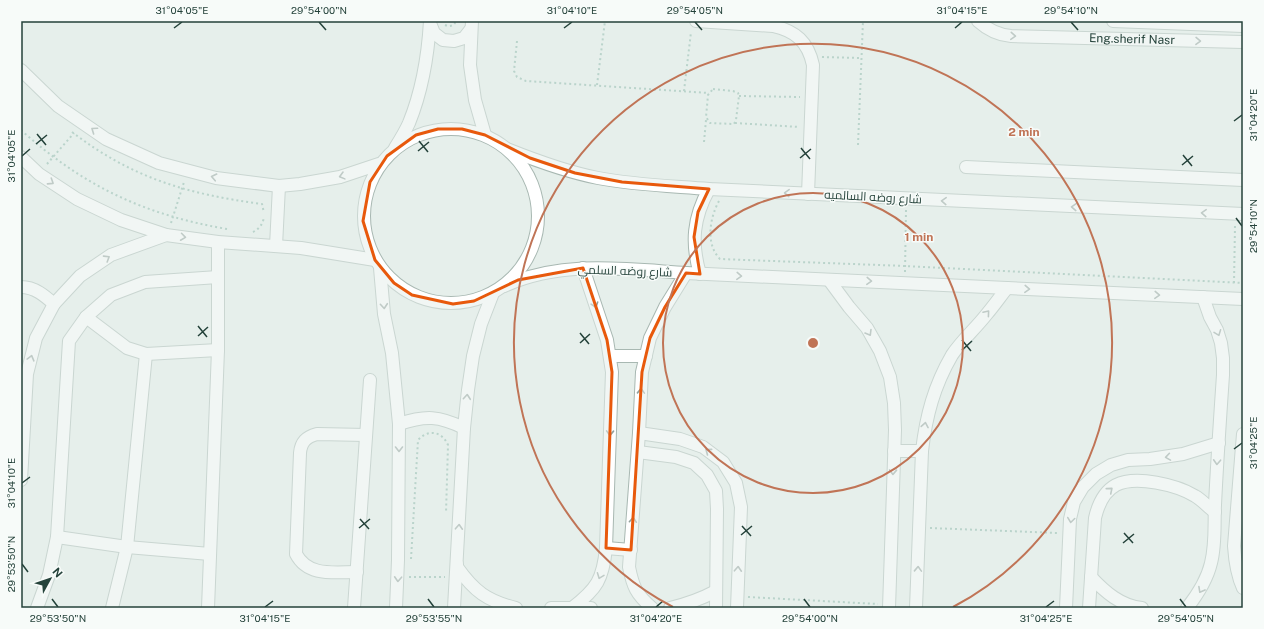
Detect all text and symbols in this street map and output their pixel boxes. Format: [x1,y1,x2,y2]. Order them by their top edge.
text: 31°04'05"E [156,4,208,16]
text: 29°54'00"N [291,4,347,16]
text: 31°04'10"E [547,4,597,16]
text: 29°54'05"N [667,4,723,16]
text: 31°04'15"E [937,4,987,16]
text: 29°54'10"N [1044,4,1098,16]
street label: Eng.sherif Nasr [1089,31,1175,47]
one-way arrow [1010,32,1016,41]
one-way arrow [1195,37,1201,45]
text: 31°04'20"E [1247,89,1259,141]
text: 2 min [1008,125,1040,139]
one-way arrow [91,128,98,135]
text: 31°04'05"E [5,130,17,182]
one-way arrow [339,171,346,180]
one-way arrow [211,174,217,182]
one-way arrow [47,177,54,184]
street label: شارع روضه السالميه [824,187,922,208]
one-way arrow [784,188,790,197]
one-way arrow [941,197,947,205]
text: 29°54'10"N [1247,199,1259,253]
one-way arrow [1071,203,1077,211]
one-way arrow [1201,209,1207,217]
text: 1 min [905,230,933,244]
one-way arrow [180,233,186,242]
one-way arrow [103,255,110,263]
street label: شارع روضه السلمي [577,262,673,283]
one-way arrow [736,271,742,280]
one-way arrow [866,277,872,286]
one-way arrow [1024,285,1030,293]
one-way arrow [1154,291,1160,299]
one-way arrow [591,302,599,309]
one-way arrow [379,303,388,309]
one-way arrow [982,311,989,318]
one-way arrow [865,329,872,336]
one-way arrow [1213,330,1221,337]
centre of rings [806,336,820,350]
one-way arrow [26,355,35,362]
one-way arrow [637,388,646,394]
one-way arrow [462,394,471,400]
text: 31°04'25"E [1247,417,1259,469]
one-way arrow [921,422,929,428]
one-way arrow [606,430,614,436]
one-way arrow [395,446,403,452]
one-way arrow [706,448,713,455]
one-way arrow [1165,452,1171,461]
text: 31°04'10"E [5,458,17,508]
one-way arrow [1213,459,1222,465]
one-way arrow [889,469,898,475]
one-way arrow [1105,488,1113,495]
one-way arrow [629,517,638,523]
one-way arrow [1066,517,1075,523]
one-way arrow [454,524,463,530]
text: 29°53'50"N [5,536,17,592]
north arrow [30,559,70,599]
text: N [50,565,65,580]
one-way arrow [734,566,743,572]
one-way arrow [914,566,922,572]
one-way arrow [597,572,605,579]
one-way arrow [393,576,402,582]
one-way arrow [1198,586,1205,593]
text: 29°53'50"N [30,612,86,624]
text: 31°04'15"E [240,612,290,624]
text: 29°53'55"N [406,612,462,624]
text: 31°04'20"E [630,612,682,624]
text: 29°54'00"N [782,612,838,624]
text: 31°04'25"E [1020,612,1072,624]
text: 29°54'05"N [1158,612,1214,624]

